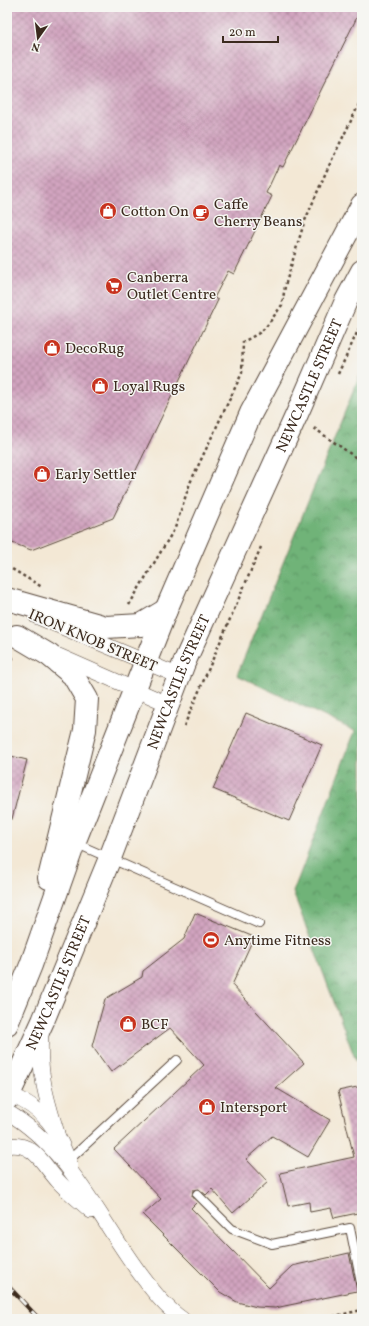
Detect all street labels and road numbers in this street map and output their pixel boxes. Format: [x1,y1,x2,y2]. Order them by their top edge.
street label: NEWCASTLE STREET [272,316,349,456]
street label: IRON KNOB STREET [25,605,160,678]
street label: NEWCASTLE STREET [143,611,217,753]
street label: NEWCASTLE STREET [22,913,97,1054]

